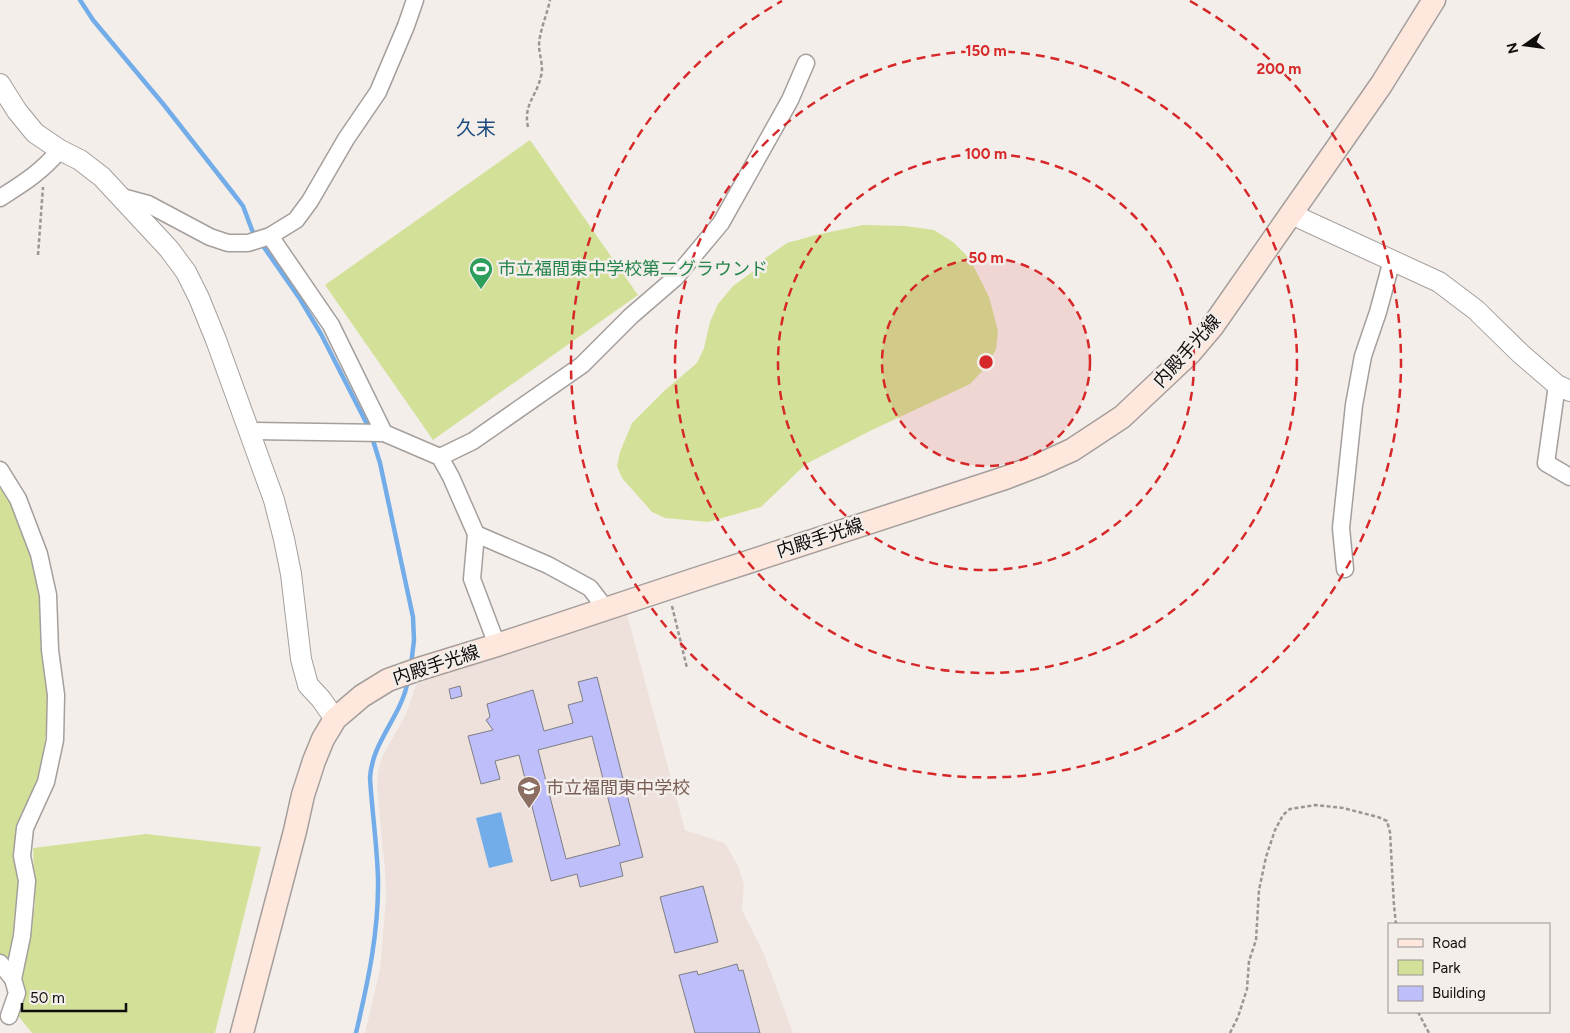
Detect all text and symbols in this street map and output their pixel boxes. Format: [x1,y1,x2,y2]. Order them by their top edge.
north arrow [1500,20,1550,70]
text: N [1503,41,1522,55]
text: 150 m [965,42,1007,60]
text: 200 m [1257,60,1301,78]
district label: 久末 [456,116,496,140]
text: 100 m [965,145,1007,163]
text: 50 m [968,249,1004,267]
sports icon: 市立福間東中学校第二グラウンド [468,256,494,290]
place label: 市立福間東中学校第二グラウンド [498,258,768,280]
street label: 内殿手光線 [1149,310,1225,392]
centre of rings [977,353,995,371]
street label: 内殿手光線 [774,514,866,562]
street label: 内殿手光線 [390,641,482,689]
school or university icon: 市立福間東中学校 [516,775,542,809]
place label: 市立福間東中学校 [546,777,690,799]
legend [1388,923,1550,1013]
text: Road [1432,934,1467,952]
text: Park [1432,959,1461,977]
scale bar [22,980,126,1012]
text: Building [1432,984,1486,1002]
text: 50 m [30,989,65,1007]

